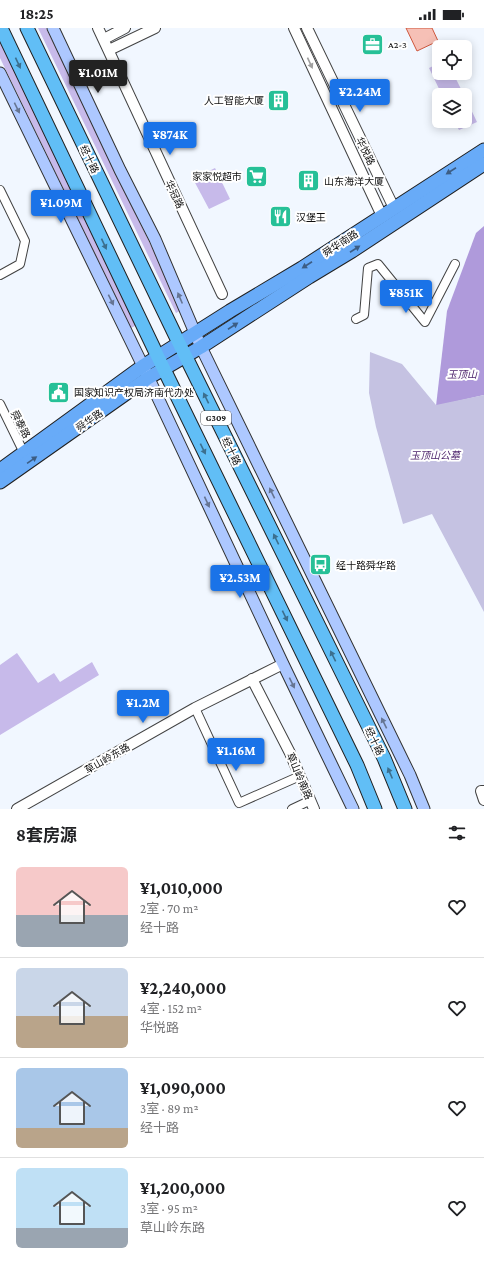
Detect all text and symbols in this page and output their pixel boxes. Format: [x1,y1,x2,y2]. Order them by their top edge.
text: 18:25 [20,6,54,22]
office icon: A2-3 [359,31,385,57]
place label: A2-3 [388,39,407,50]
map controls [432,40,472,128]
button: locate [432,40,472,80]
one-way arrow [15,58,21,69]
one-way arrow [308,58,314,70]
pin: ¥1.01M [65,60,131,94]
text: ¥1.01M [78,65,118,80]
pin: ¥2.24M [327,79,393,113]
text: ¥2.24M [339,84,381,99]
building icon: 人工智能大厦 [266,87,292,113]
button: layers [432,88,472,128]
place label: 人工智能大厦 [204,95,264,106]
one-way arrow [14,102,20,114]
pin: ¥874K [142,122,198,156]
text: ¥874K [152,127,188,142]
street label: 华悦路 [354,135,377,167]
street label: 经十路 [78,143,101,175]
supermarket icon: 家家悦超市 [244,163,270,189]
building icon: 山东海洋大厦 [295,168,321,194]
one-way arrow [445,168,457,175]
place label: 家家悦超市 [192,171,242,182]
place label: 山东海洋大厦 [324,176,384,187]
street label: 华冠路 [163,178,186,210]
pin: ¥1.09M [28,190,94,224]
text: ¥1.09M [40,195,82,210]
restaurant icon: 汉堡王 [267,204,293,230]
place label: 汉堡王 [296,212,326,223]
street label: 舜华南路 [321,228,360,259]
one-way arrow [101,238,107,249]
one-way arrow [350,245,360,253]
one-way arrow [302,261,312,269]
pin: ¥851K [378,280,434,314]
text: ¥851K [389,285,423,300]
one-way arrow [176,291,182,303]
one-way arrow [108,295,114,306]
one-way arrow [228,322,239,330]
park label: 玉顶山 [447,369,478,380]
public building icon: 国家知识产权局济南代办处 [46,379,72,405]
place label: 国家知识产权局济南代办处 [74,387,194,398]
one-way arrow [203,392,209,403]
street label: 舜华路 [74,407,105,434]
street label: 舜泰路 [9,408,32,440]
road number: G309 [201,411,231,425]
street label: 经十路 [220,435,243,467]
one-way arrow [200,443,206,455]
park label: 玉顶山公墓 [410,450,462,461]
one-way arrow [27,456,37,464]
one-way arrow [269,487,275,498]
one-way arrow [204,496,210,507]
one-way arrow [273,534,279,545]
bus stop icon: 经十路舜华路 [308,552,334,578]
place label: 经十路舜华路 [336,560,396,571]
pin: ¥2.53M [207,565,273,599]
text: ¥2.53M [219,570,261,585]
one-way arrow [282,611,288,622]
one-way arrow [330,650,336,662]
one-way arrow [289,677,295,688]
pin: ¥1.2M [115,690,171,724]
text: ¥1.2M [126,695,160,710]
one-way arrow [381,717,387,729]
street label: 经十路 [363,725,386,757]
pin: ¥1.16M [203,738,269,772]
street label: 草山岭东路 [83,741,132,776]
text: ¥1.16M [216,743,256,758]
street label: 草山岭南路 [285,751,314,801]
one-way arrow [387,768,393,779]
icon: filters [446,822,468,844]
text: 8套房源 [16,826,77,845]
text: ¥1,010,000 [140,879,223,898]
icon: home [48,883,96,931]
icon: heart [446,896,468,918]
text: 2室 · 70 m² [140,901,198,916]
text: 经十路 [140,920,179,935]
text: ¥2,240,000 [140,979,226,998]
icon: home [48,984,96,1032]
icon: heart [446,997,468,1019]
text: 4室 · 152 m² [140,1001,202,1016]
text: 华悦路 [140,1020,179,1035]
text: ¥1,090,000 [140,1079,226,1098]
icon: home [48,1084,96,1132]
icon: heart [446,1097,468,1119]
text: 3室 · 89 m² [140,1101,199,1116]
text: 经十路 [140,1120,179,1135]
text: ¥1,200,000 [140,1179,225,1198]
icon: home [48,1184,96,1232]
icon: heart [446,1197,468,1219]
text: 3室 · 95 m² [140,1201,198,1216]
text: 草山岭东路 [140,1220,205,1235]

